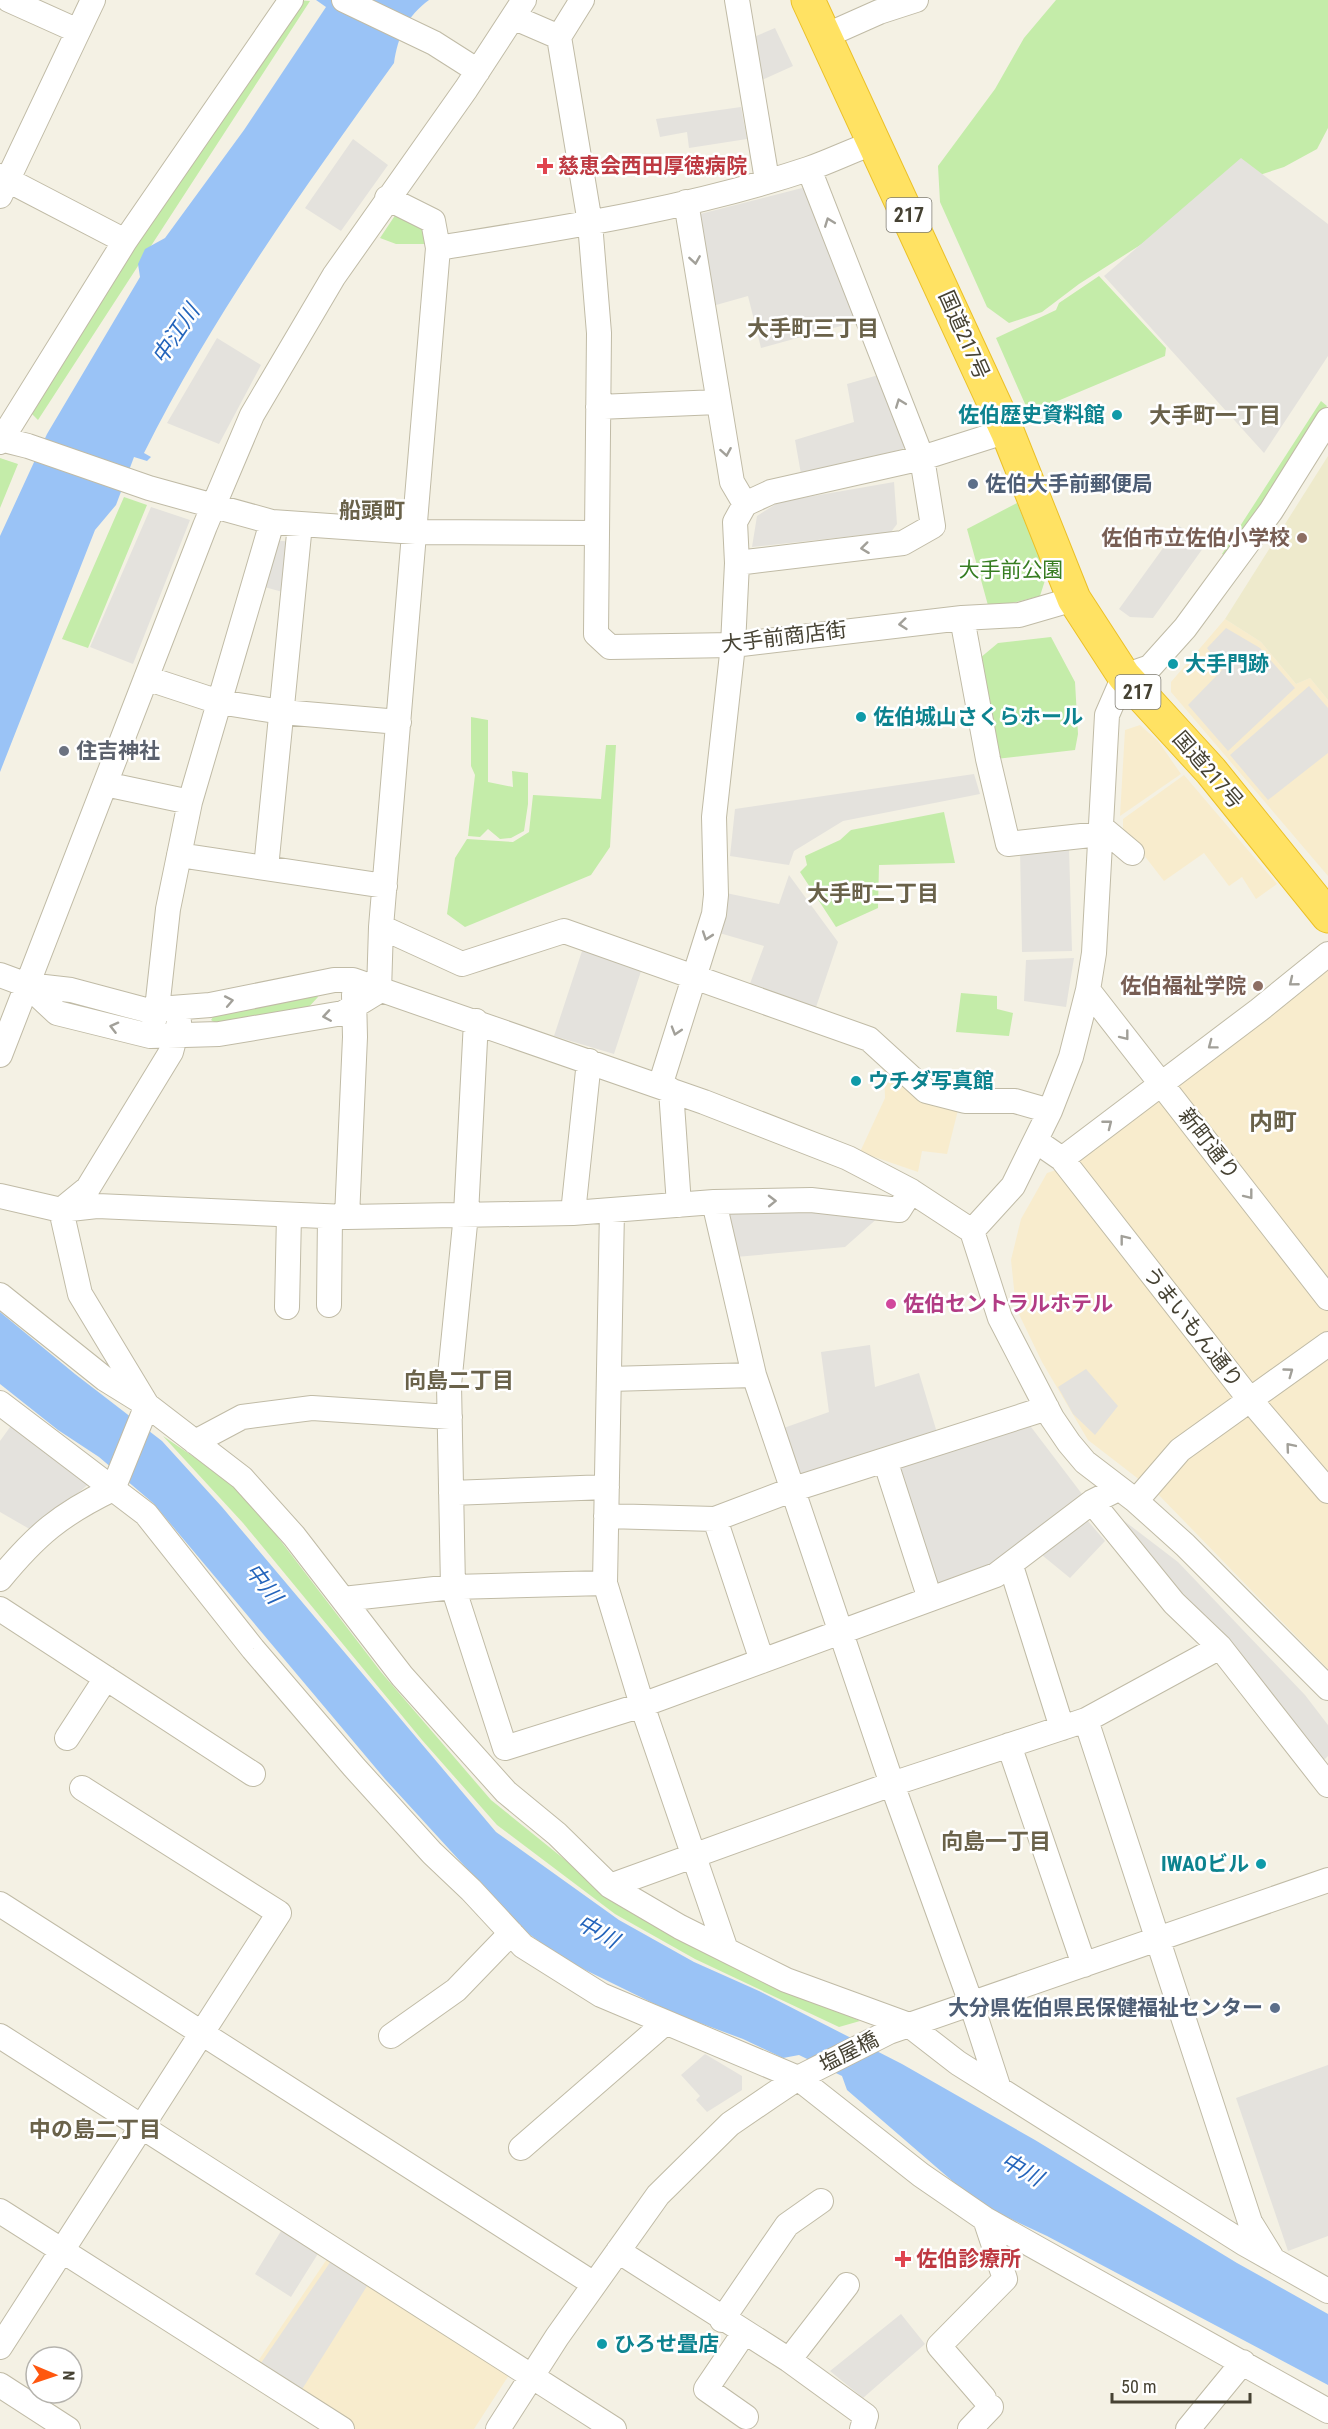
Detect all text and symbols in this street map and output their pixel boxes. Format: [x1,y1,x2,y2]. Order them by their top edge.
place label: 慈恵会西田厚徳病院 [558,154,747,178]
marker: 慈恵会西田厚徳病院 [536,157,554,175]
road number: 217 [886,198,932,232]
one-way arrow [824,217,837,227]
one-way arrow [689,255,701,265]
street label: 国道217号 [934,287,994,383]
water label: 中江川 [147,298,205,369]
district label: 大手町三丁目 [747,316,879,341]
one-way arrow [895,398,908,409]
place label: 佐伯歴史資料館 [958,403,1105,427]
district label: 大手町一丁目 [1149,403,1281,428]
marker: 佐伯歴史資料館 [1110,408,1124,422]
one-way arrow [720,448,732,457]
place label: 佐伯大手前郵便局 [985,472,1153,496]
marker: 佐伯大手前郵便局 [966,477,980,491]
district label: 船頭町 [339,498,405,523]
place label: 佐伯市立佐伯小学校 [1101,526,1290,550]
marker: 佐伯市立佐伯小学校 [1295,531,1309,545]
one-way arrow [860,541,869,554]
park label: 大手前公園 [959,558,1064,582]
street label: 大手前商店街 [720,617,848,657]
one-way arrow [899,617,908,630]
place label: 大手門跡 [1185,652,1269,676]
marker: 大手門跡 [1166,657,1180,671]
road number: 217 [1116,675,1160,709]
place label: 佐伯城山さくらホール [873,705,1083,729]
marker: 佐伯城山さくらホール [854,710,868,724]
street label: 国道217号 [1168,727,1248,813]
place label: 住吉神社 [76,739,160,763]
marker: 住吉神社 [57,744,71,758]
district label: 大手町二丁目 [807,881,939,906]
one-way arrow [701,930,714,941]
place label: 佐伯福祉学院 [1120,974,1246,998]
one-way arrow [1289,974,1300,985]
marker: 佐伯福祉学院 [1251,979,1265,993]
one-way arrow [223,996,233,1009]
one-way arrow [322,1009,332,1022]
one-way arrow [109,1022,119,1034]
one-way arrow [671,1025,683,1036]
one-way arrow [1117,1029,1128,1040]
one-way arrow [1207,1038,1218,1049]
place label: ウチダ写真館 [868,1069,994,1093]
marker: ウチダ写真館 [849,1074,863,1088]
street label: 新町通り [1174,1104,1244,1184]
district label: 内町 [1249,1108,1297,1136]
one-way arrow [1102,1120,1113,1131]
one-way arrow [1241,1189,1252,1200]
one-way arrow [768,1195,777,1207]
one-way arrow [1121,1235,1132,1246]
street label: うまいもん通り [1138,1262,1248,1392]
place label: 佐伯セントラルホテル [903,1292,1113,1316]
marker: 佐伯セントラルホテル [884,1297,898,1311]
district label: 向島二丁目 [404,1368,514,1393]
one-way arrow [1283,1369,1294,1380]
one-way arrow [1286,1443,1297,1454]
water label: 中川 [240,1558,288,1610]
district label: 向島一丁目 [941,1829,1051,1854]
place label: IWAOビル [1161,1852,1249,1876]
marker: IWAOビル [1254,1857,1268,1871]
water label: 中川 [572,1910,625,1954]
place label: 大分県佐伯県民保健福祉センター [948,1996,1263,2020]
marker: 大分県佐伯県民保健福祉センター [1268,2001,1282,2015]
street label: 塩屋橋 [815,2027,883,2077]
district label: 中の島二丁目 [29,2117,161,2142]
water label: 中川 [996,2148,1049,2192]
place label: 佐伯診療所 [916,2247,1021,2271]
marker: 佐伯診療所 [894,2250,912,2268]
place label: ひろせ畳店 [614,2332,719,2356]
marker: ひろせ畳店 [595,2337,609,2351]
north arrow [24,2345,84,2405]
scale bar [1112,2366,1250,2404]
text: N [59,2370,78,2381]
text: 50 m [1121,2376,1156,2397]

